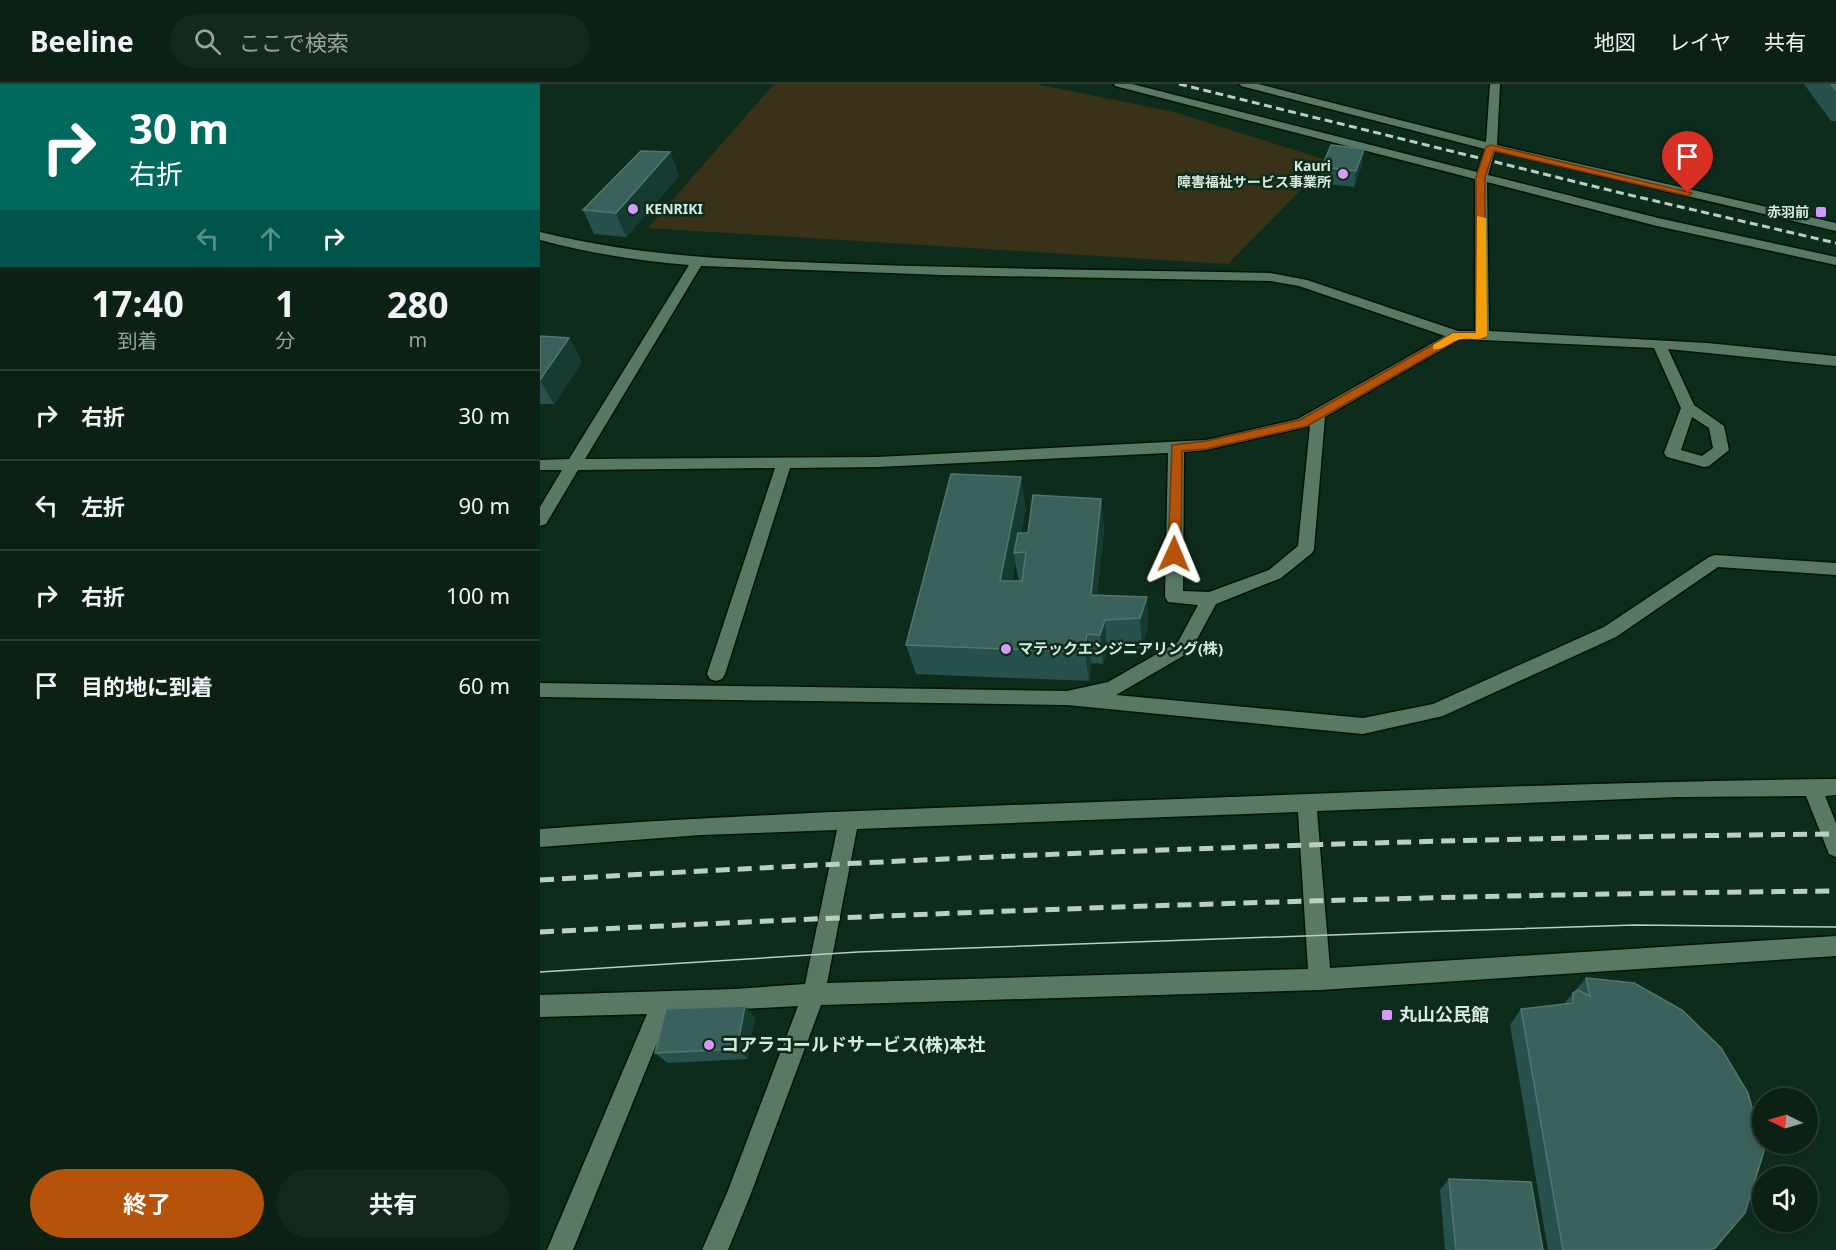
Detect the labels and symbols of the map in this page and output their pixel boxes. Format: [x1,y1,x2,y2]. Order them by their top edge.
pin [1662,131,1713,193]
place label: Kauri 障害福祉サービス事業所 [1177,156,1331,191]
marker: Kauri 障害福祉サービス事業所 [1336,167,1350,181]
place label: KENRIKI [645,199,703,218]
marker: KENRIKI [626,202,640,216]
place label: 赤羽前 [1767,202,1809,221]
marker: 赤羽前 [1814,205,1828,219]
position arrow [1142,522,1206,586]
place label: マテックエンジニアリング(株) [1018,638,1223,658]
marker: マテックエンジニアリング(株) [999,642,1013,656]
place label: 丸山公民館 [1399,1002,1489,1026]
marker: 丸山公民館 [1380,1008,1394,1022]
place label: コアラコールドサービス(株)本社 [721,1032,985,1056]
marker: コアラコールドサービス(株)本社 [702,1038,716,1052]
north arrow [1752,1088,1818,1154]

